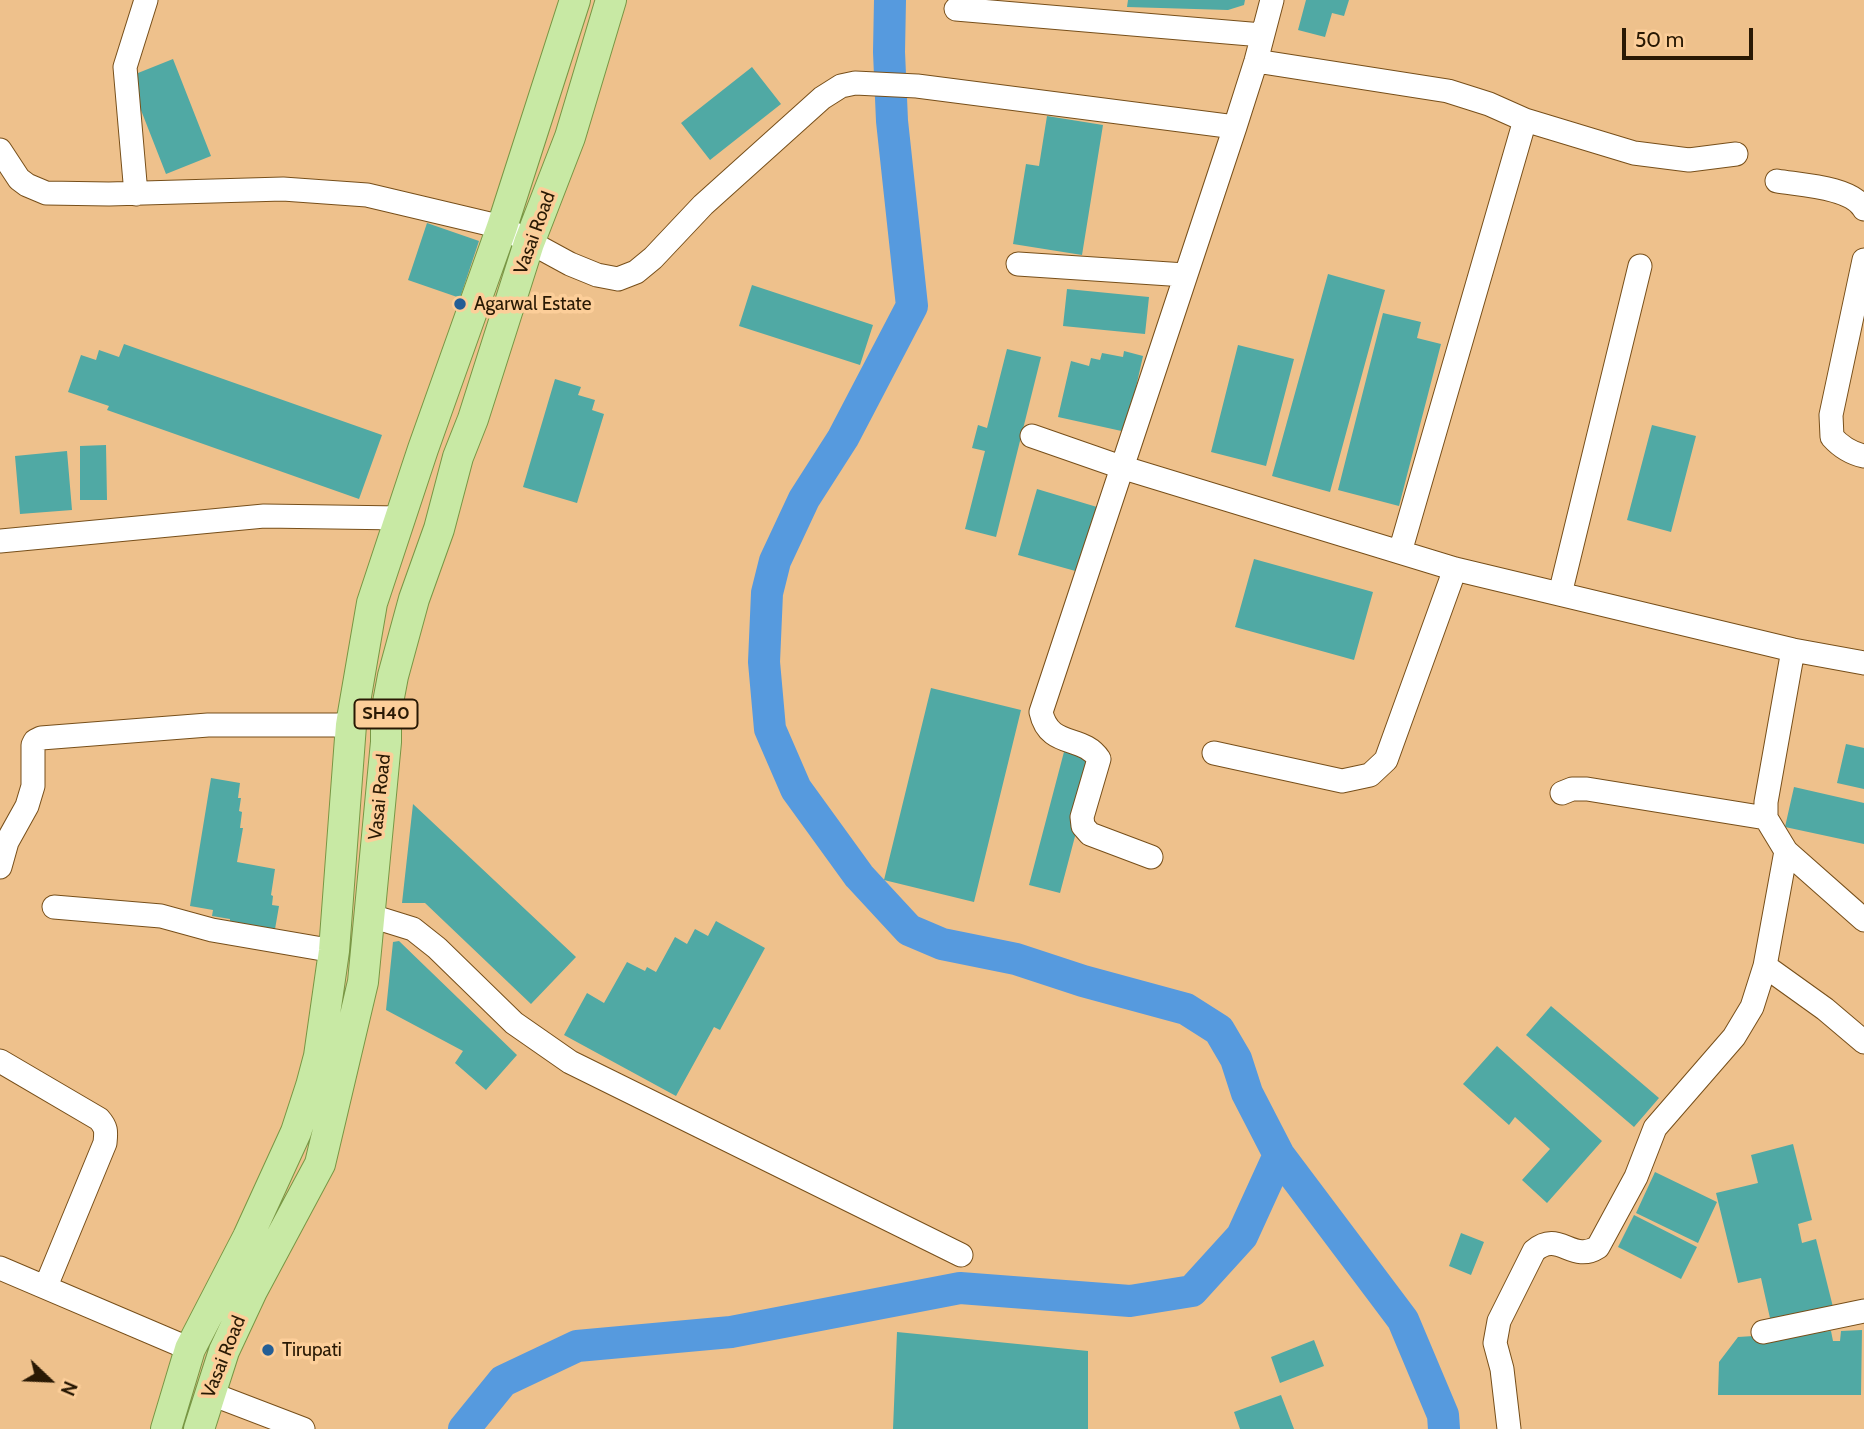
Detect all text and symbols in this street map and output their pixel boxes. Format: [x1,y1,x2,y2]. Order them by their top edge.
scale bar [1626,14,1757,58]
text: 50 m [1635,27,1684,52]
street label: Vasai Road [510,188,560,278]
place label: Agarwal Estate [474,293,591,315]
marker: Agarwal Estate [452,296,468,312]
road number: SH40 [354,700,418,728]
street label: Vasai Road [364,753,396,841]
street label: Vasai Road [197,1313,251,1401]
place label: Tirupati [282,1339,342,1361]
marker: Tirupati [260,1342,276,1358]
north arrow [14,1345,84,1415]
text: N [56,1378,82,1399]

